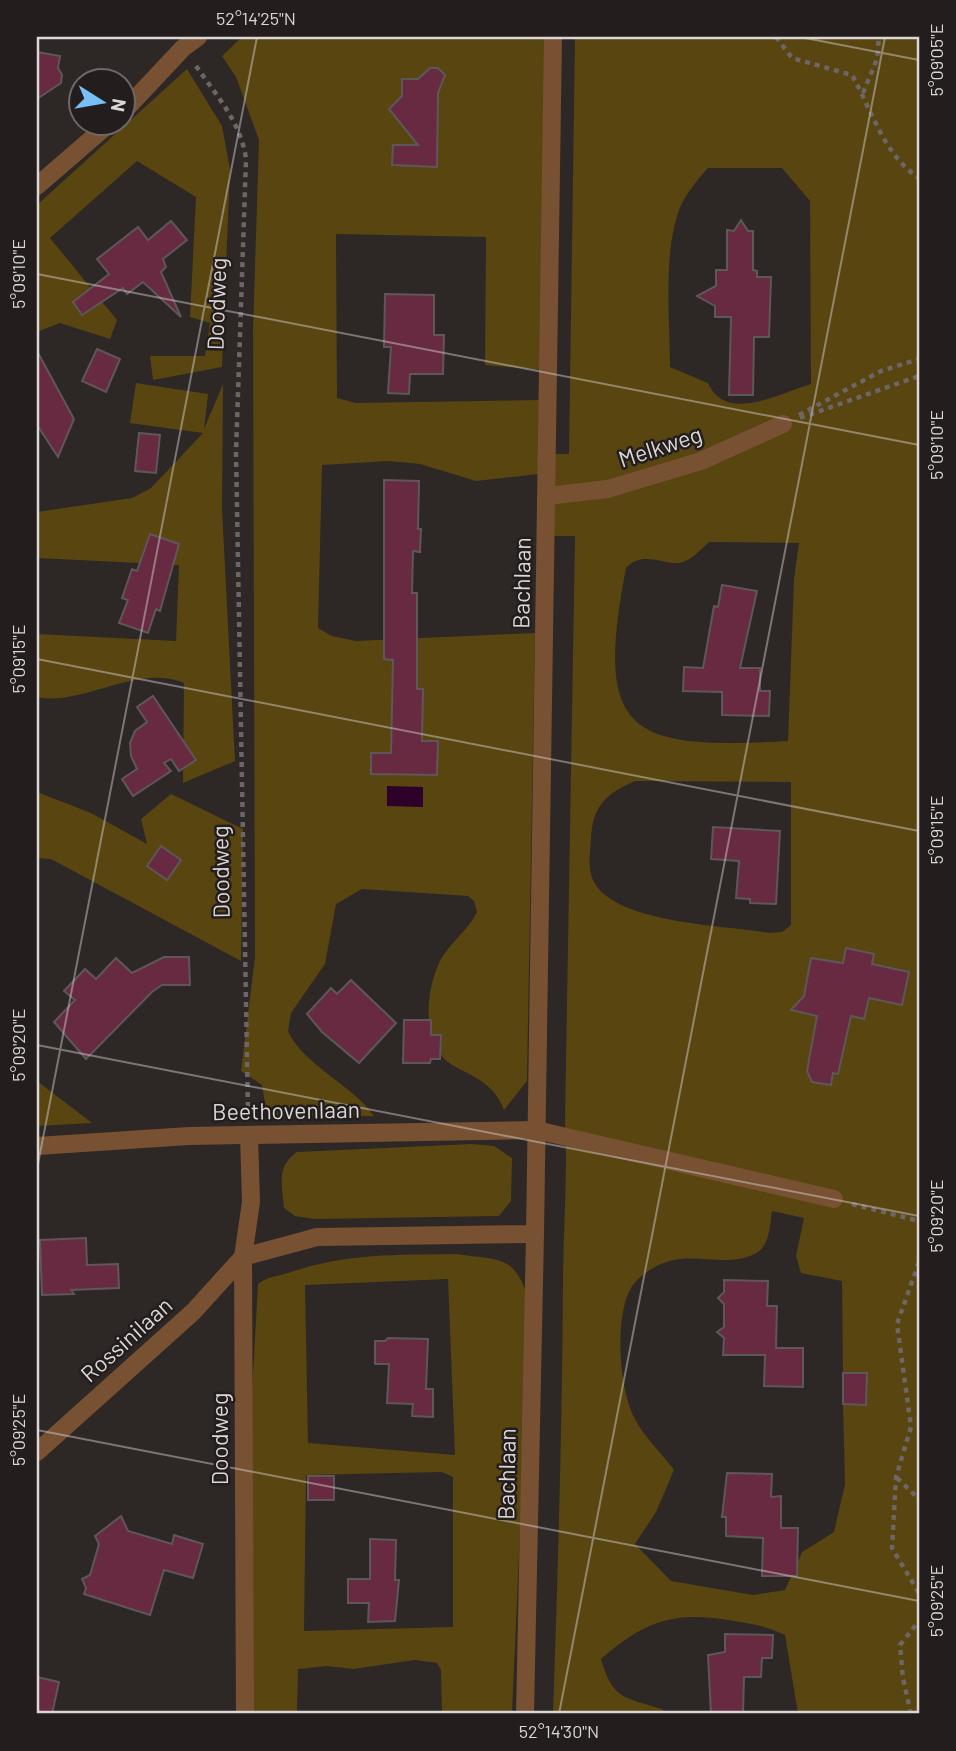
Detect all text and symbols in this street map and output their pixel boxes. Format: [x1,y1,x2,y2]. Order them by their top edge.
text: 52°14'25"N [216,7,296,29]
text: 5°09'05"E [925,23,947,97]
north arrow [66,66,136,136]
text: N [107,97,132,114]
text: 5°09'10"E [7,239,29,309]
street label: Doodweg [200,257,232,351]
text: 5°09'10"E [925,410,947,480]
street label: Melkweg [615,419,705,473]
street label: Bachlaan [506,537,536,629]
text: 5°09'15"E [7,624,29,694]
text: 5°09'15"E [925,795,947,865]
street label: Doodweg [205,825,235,919]
text: 5°09'20"E [7,1008,29,1082]
street label: Beethovenlaan [212,1095,360,1125]
text: 5°09'20"E [925,1179,947,1253]
street label: Rossinilaan [74,1291,178,1387]
street label: Doodweg [205,1393,233,1485]
text: 5°09'25"E [7,1394,29,1466]
street label: Bachlaan [491,1428,521,1520]
text: 5°09'25"E [925,1565,947,1637]
text: 52°14'30"N [519,1720,599,1742]

